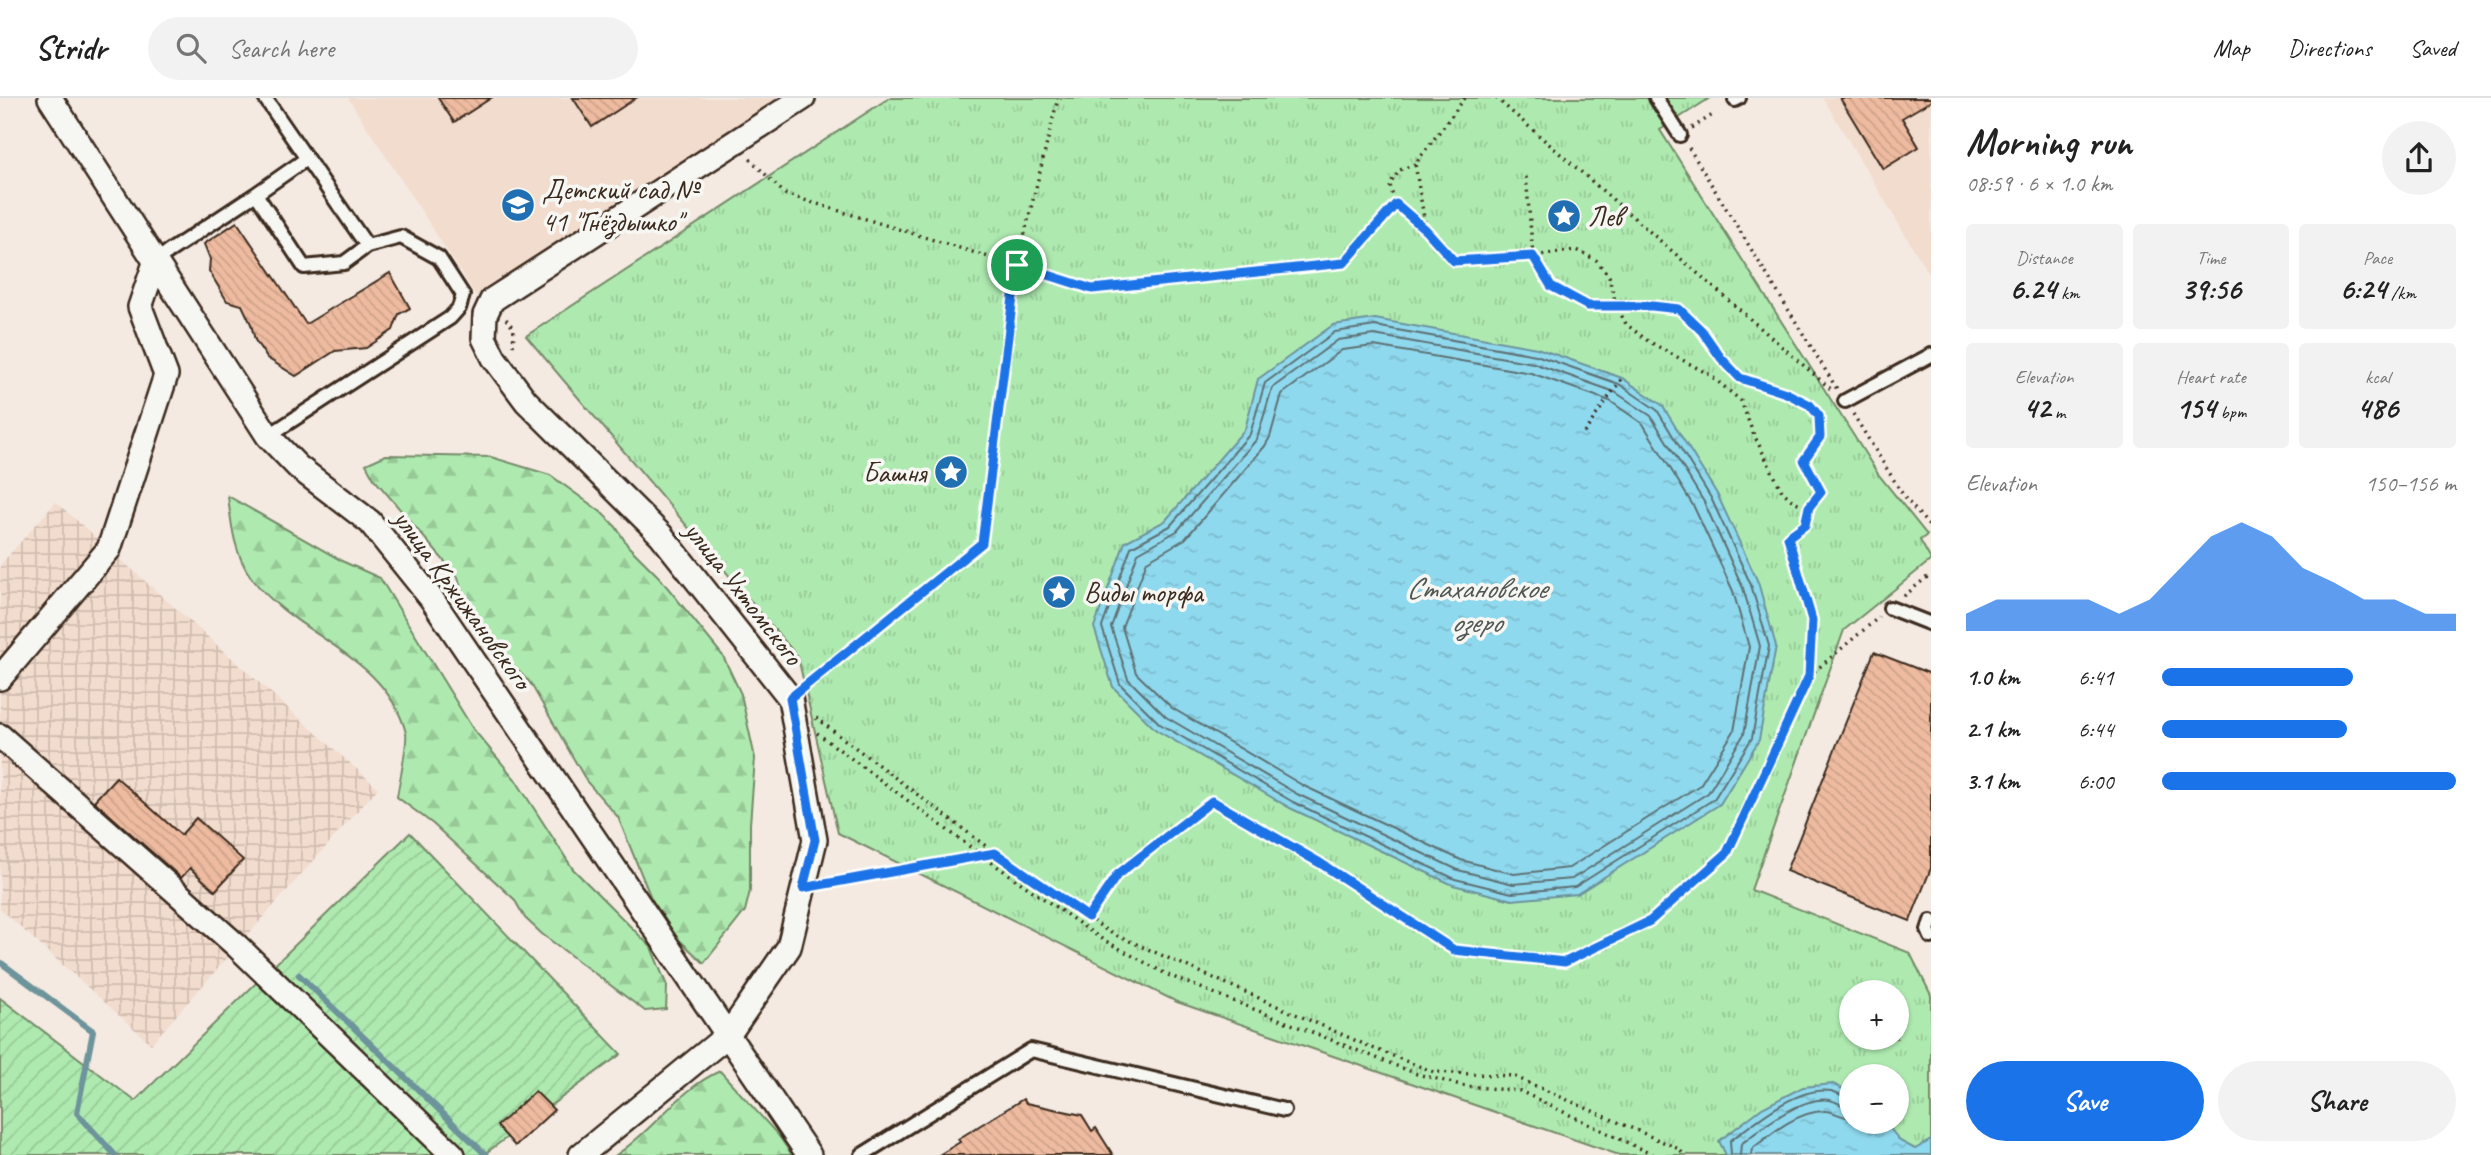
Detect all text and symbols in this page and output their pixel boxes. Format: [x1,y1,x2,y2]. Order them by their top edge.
search box [148,17,638,80]
text: Stridr [35,27,106,69]
icon: search [172,29,210,67]
text: Search here [228,32,334,65]
text: Map [2213,33,2250,63]
text: Directions [2288,33,2371,63]
text: Saved [2409,33,2456,63]
text: Morning run [1966,119,2132,166]
button: share [2382,121,2456,195]
text: 08:59 · 6 × 1.0 km [1966,169,2112,198]
place label: Детский сад № 41 "Гнёздышко" [542,172,701,240]
school or university icon: Детский сад № 41 "Гнёздышко" [499,186,537,224]
place icon: Лев [1545,197,1583,235]
place label: Лев [1588,199,1628,234]
pin [987,235,1047,295]
icon: arrive [998,246,1036,284]
text: Distance [2016,246,2073,270]
text: Time [2196,246,2226,270]
text: Pace [2363,246,2392,270]
text: 6.24 [2009,270,2056,308]
text: 39:56 [2181,270,2241,308]
text: 6:24 [2339,270,2386,308]
text: km [2056,281,2079,305]
text: /km [2386,281,2416,305]
text: Elevation [2015,365,2074,389]
text: Heart rate [2176,365,2246,389]
text: kcal [2365,365,2390,389]
text: 42 [2023,389,2050,427]
text: 154 [2176,389,2216,427]
text: 486 [2357,389,2398,427]
text: m [2050,400,2065,424]
text: bpm [2216,400,2246,424]
place icon: Башня [932,453,970,491]
place label: Башня [863,455,928,490]
text: Elevation [1966,469,2037,498]
text: 150–156 m [2365,469,2456,498]
street label: улица Кржижановского [385,501,542,698]
street label: улица Ухтомского [676,513,812,674]
water label: Стахановское озеро [1406,569,1550,641]
place icon: Виды торфа [1040,573,1078,611]
place label: Виды торфа [1084,575,1204,610]
text: 1.0 km [1966,663,2020,692]
text: 6:41 [2078,663,2114,692]
text: 2.1 km [1966,715,2020,744]
text: 6:44 [2078,715,2114,744]
text: 3.1 km [1966,767,2020,796]
text: 6:00 [2078,767,2114,796]
map controls [1839,980,1909,1134]
button: + [1839,980,1909,1050]
button: Save [1966,1061,2204,1141]
button: Share [2218,1061,2456,1141]
button: − [1839,1064,1909,1134]

